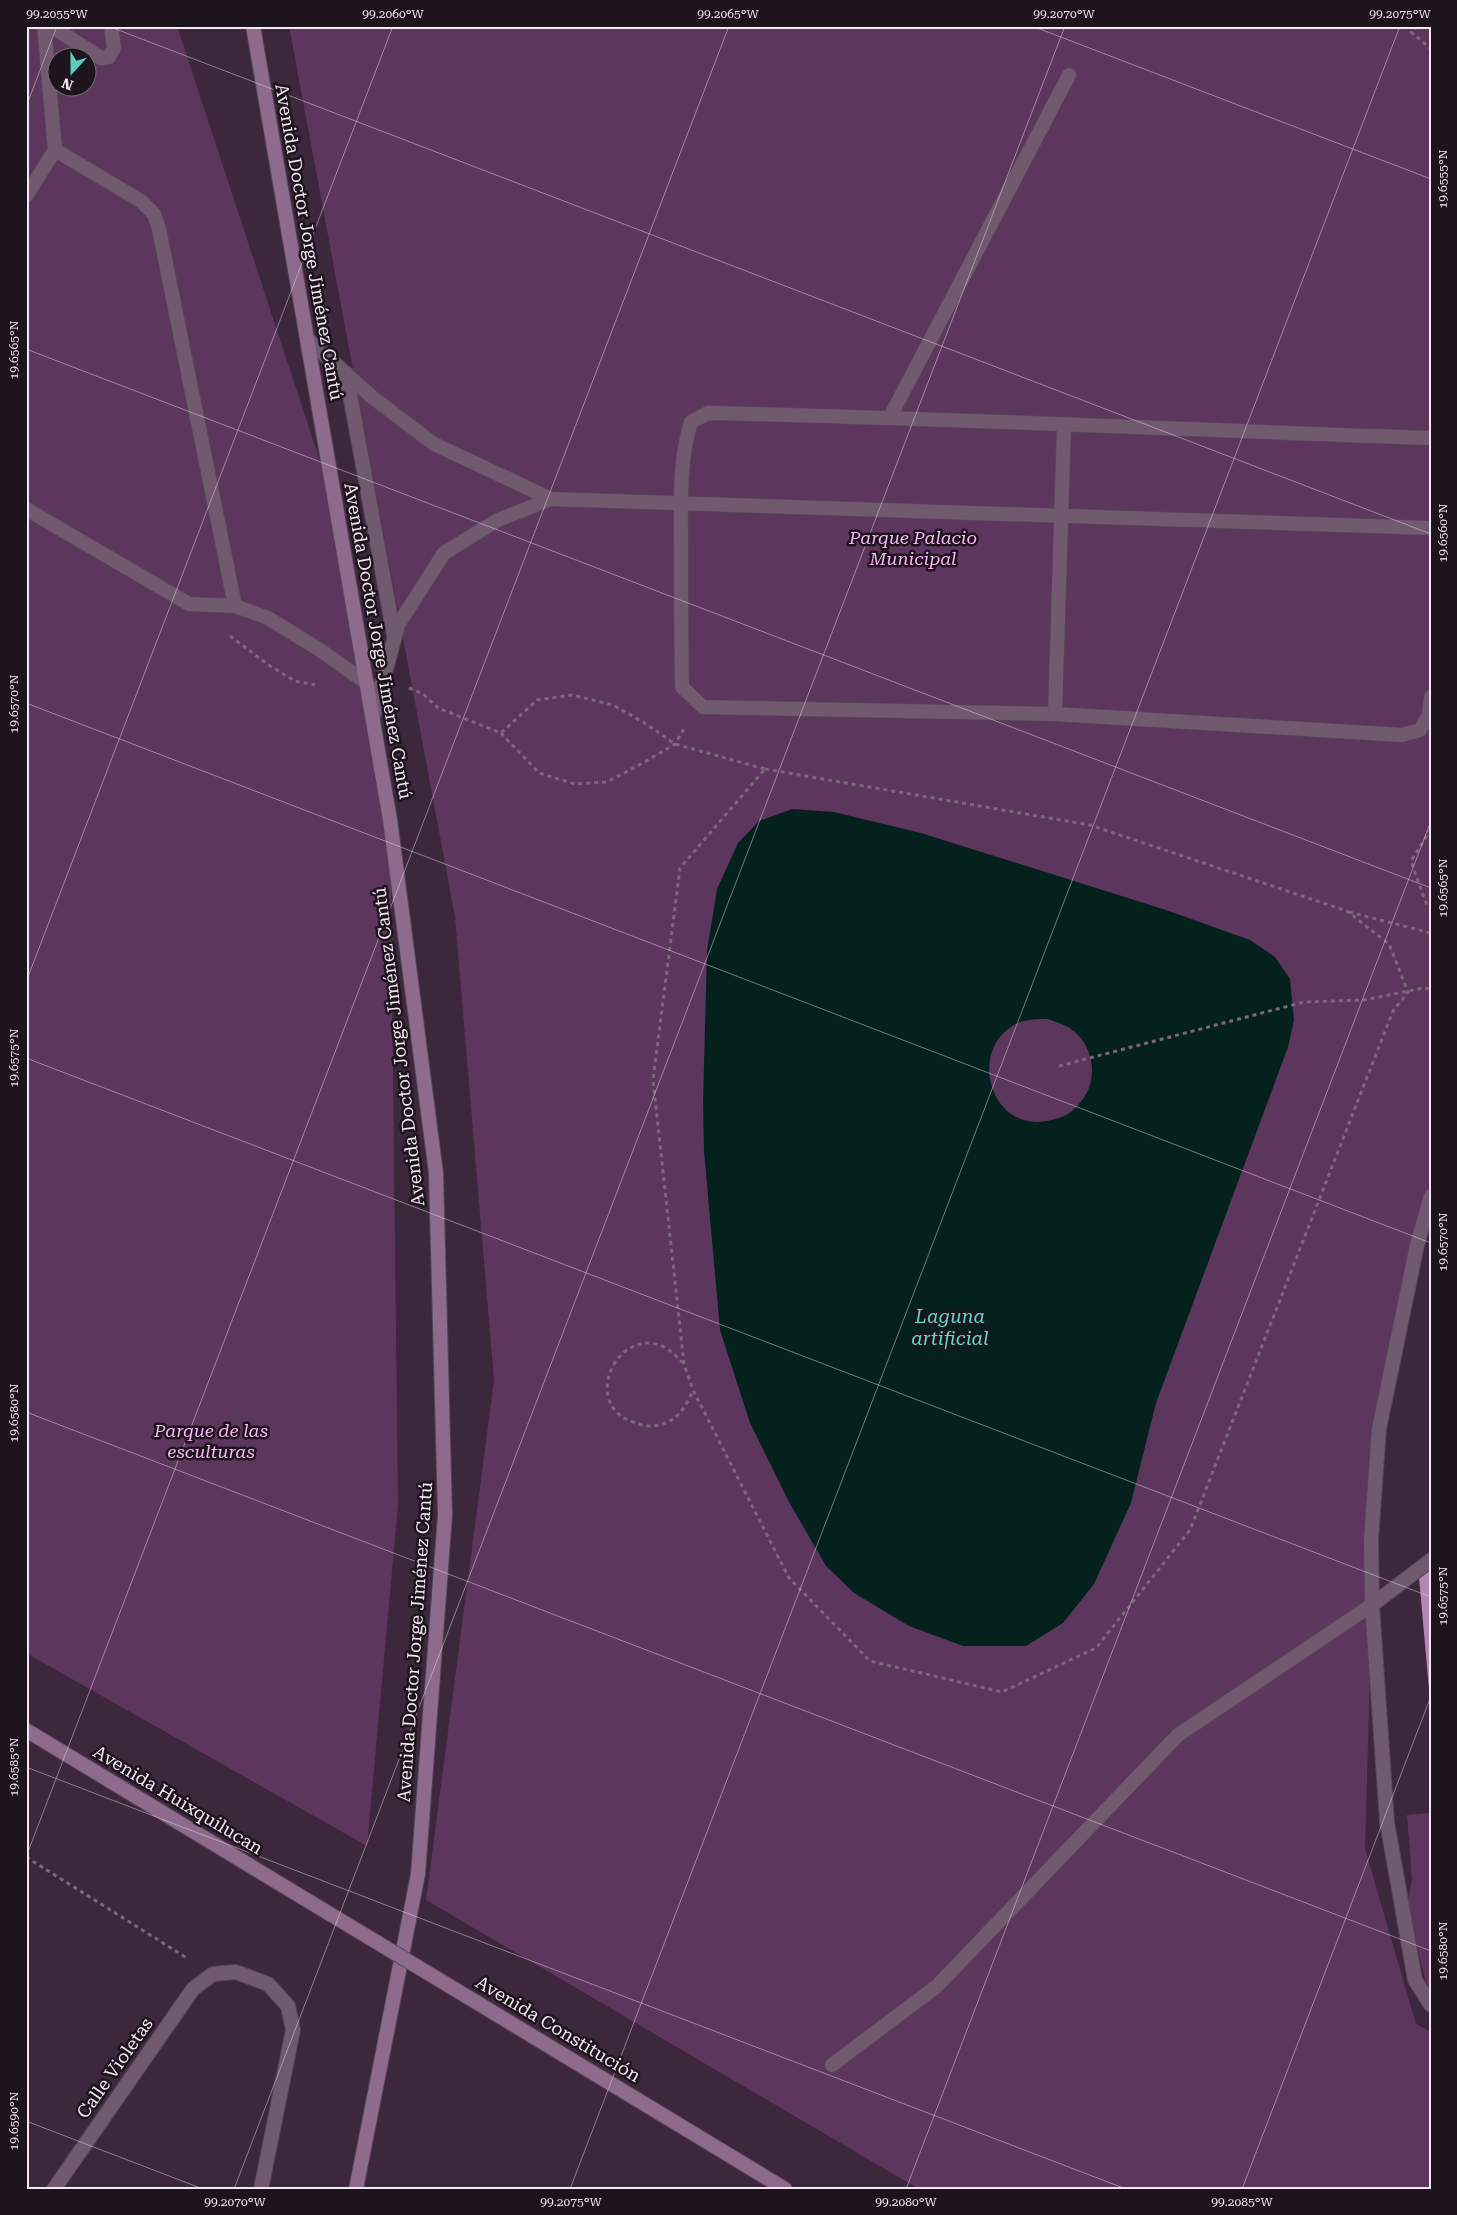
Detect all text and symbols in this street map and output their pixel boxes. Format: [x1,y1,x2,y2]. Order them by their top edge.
text: 99.2055°W [26,7,89,21]
text: 99.2060°W [362,7,425,21]
text: 99.2065°W [697,7,760,21]
text: 99.2070°W [1033,7,1096,21]
text: 99.2075°W [1369,7,1432,21]
north arrow [48,48,98,98]
text: N [59,75,75,94]
street label: Avenida Doctor Jorge Jiménez Cantú [271,82,348,402]
text: 19.6555°N [1436,149,1450,208]
text: 19.6565°N [7,320,21,379]
street label: Avenida Doctor Jorge Jiménez Cantú [340,481,417,801]
text: 19.6560°N [1436,503,1450,562]
park label: Parque Palacio Municipal [848,527,977,569]
text: 19.6570°N [7,674,21,733]
text: 19.6565°N [1436,858,1450,917]
street label: Avenida Doctor Jorge Jiménez Cantú [369,886,428,1208]
text: 19.6575°N [7,1028,21,1087]
text: 19.6570°N [1436,1212,1450,1271]
water label: Laguna artificial [911,1305,989,1350]
text: 19.6580°N [7,1383,21,1442]
park label: Parque de las esculturas [153,1420,268,1462]
street label: Avenida Doctor Jorge Jiménez Cantú [393,1481,436,1803]
text: 19.6575°N [1436,1566,1450,1625]
text: 19.6585°N [7,1737,21,1796]
street label: Avenida Huixquilucan [90,1741,267,1859]
text: 19.6580°N [1436,1921,1450,1980]
street label: Avenida Constitución [472,1971,645,2086]
street label: Calle Violetas [72,2013,157,2122]
text: 19.6590°N [7,2091,21,2150]
text: 99.2070°W [204,2195,267,2209]
text: 99.2075°W [540,2195,603,2209]
text: 99.2080°W [875,2195,938,2209]
text: 99.2085°W [1211,2195,1274,2209]

